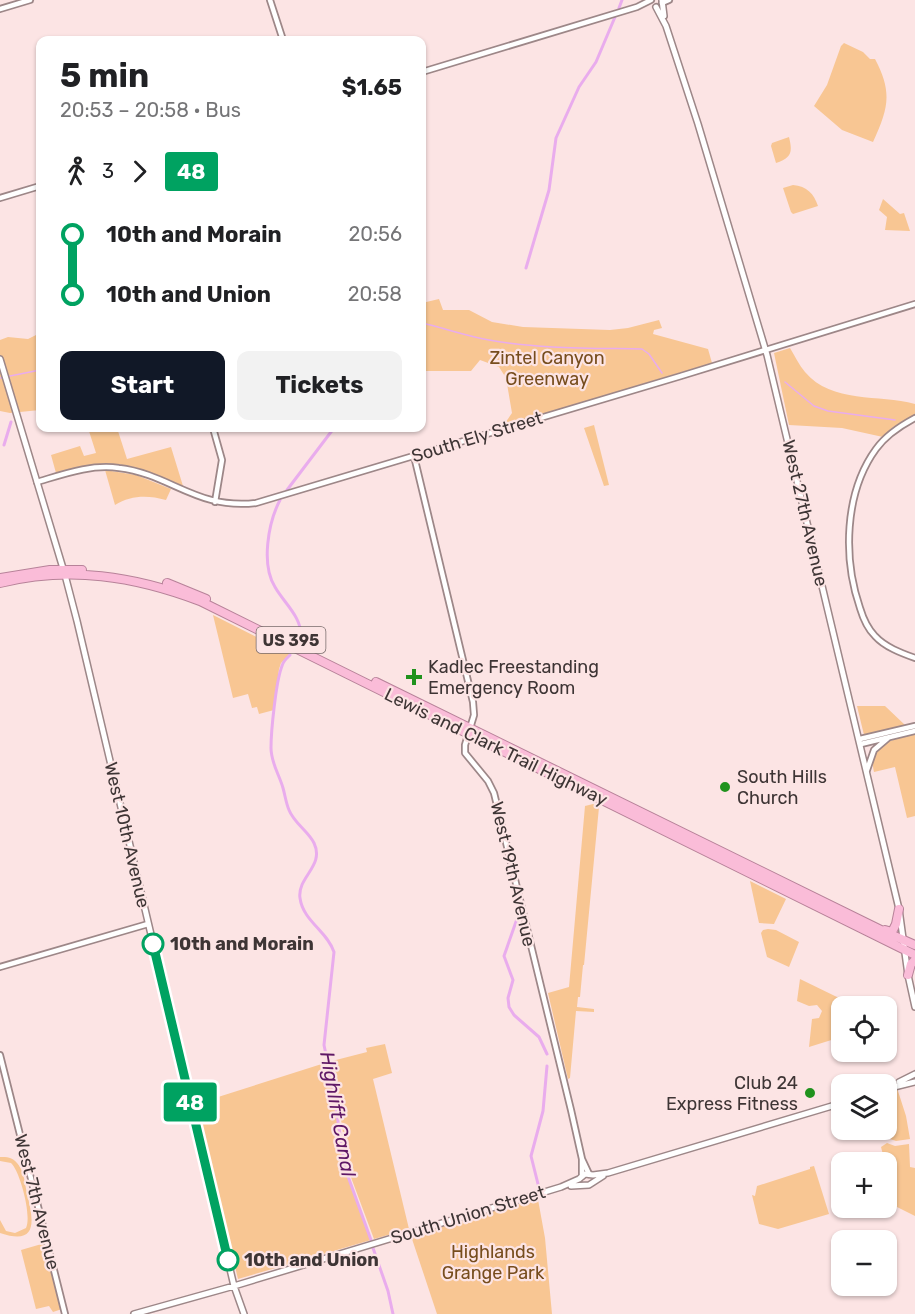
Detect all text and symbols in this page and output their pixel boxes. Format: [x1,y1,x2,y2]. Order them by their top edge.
text: 5 min [60,56,149,95]
text: $1.65 [342,74,402,101]
text: 20:53 – 20:58 · Bus [60,98,241,122]
icon: walk [60,155,93,188]
icon: forward [123,155,156,188]
text: 3 [102,159,114,183]
text: 48 [177,159,206,184]
text: 10th and Morain [106,221,282,248]
text: 20:56 [349,222,402,246]
text: 10th and Union [106,281,271,308]
text: 20:58 [348,282,402,306]
park label: Zintel Canyon Greenway [489,347,605,390]
button: Start [60,351,225,420]
button: Tickets [237,351,402,420]
street label: South Ely Street [409,407,545,467]
street label: West 27th Avenue [777,438,833,588]
road number: US 395 [256,627,326,653]
place label: Kadlec Freestanding Emergency Room [428,656,599,699]
marker: Kadlec Freestanding Emergency Room [405,668,423,686]
street label: Lewis and Clark Trail Highway [381,683,611,811]
street label: West 10th Avenue [100,760,154,910]
place label: South Hills Church [737,766,827,809]
marker: South Hills Church [718,780,732,794]
street label: West 19th Avenue [486,799,540,949]
marker: 10th and Morain [142,933,164,955]
place label: 10th and Morain [170,933,314,955]
map controls [831,996,897,1296]
button: locate [831,996,897,1062]
water label: Highlift Canal [315,1049,361,1180]
place label: Club 24 Express Fitness [666,1072,798,1115]
button: layers [831,1074,897,1140]
line badge: 48 [163,1082,217,1122]
marker: Club 24 Express Fitness [803,1086,817,1100]
text: 48 [176,1090,204,1115]
street label: West 7th Avenue [10,1132,64,1272]
button: + [831,1152,897,1218]
street label: South Union Street [388,1181,548,1249]
button: − [831,1230,897,1296]
park label: Highlands Grange Park [442,1241,545,1284]
marker: 10th and Union [217,1249,239,1271]
place label: 10th and Union [244,1249,379,1271]

